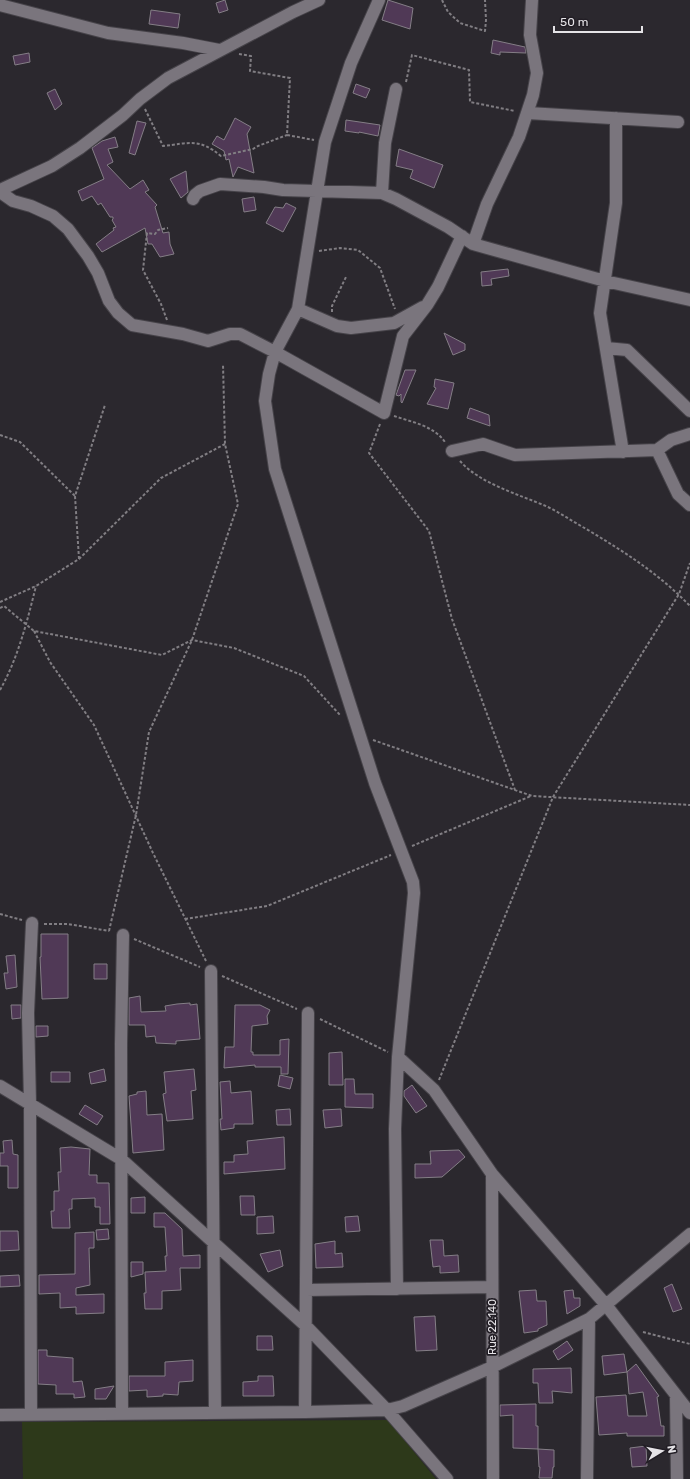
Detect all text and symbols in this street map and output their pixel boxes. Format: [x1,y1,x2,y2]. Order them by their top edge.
scale bar [554,8,642,34]
text: 50 m [560,15,588,29]
street label: Rue 22.140 [486,1299,499,1355]
north arrow [642,1431,682,1471]
text: N [664,1444,678,1454]

